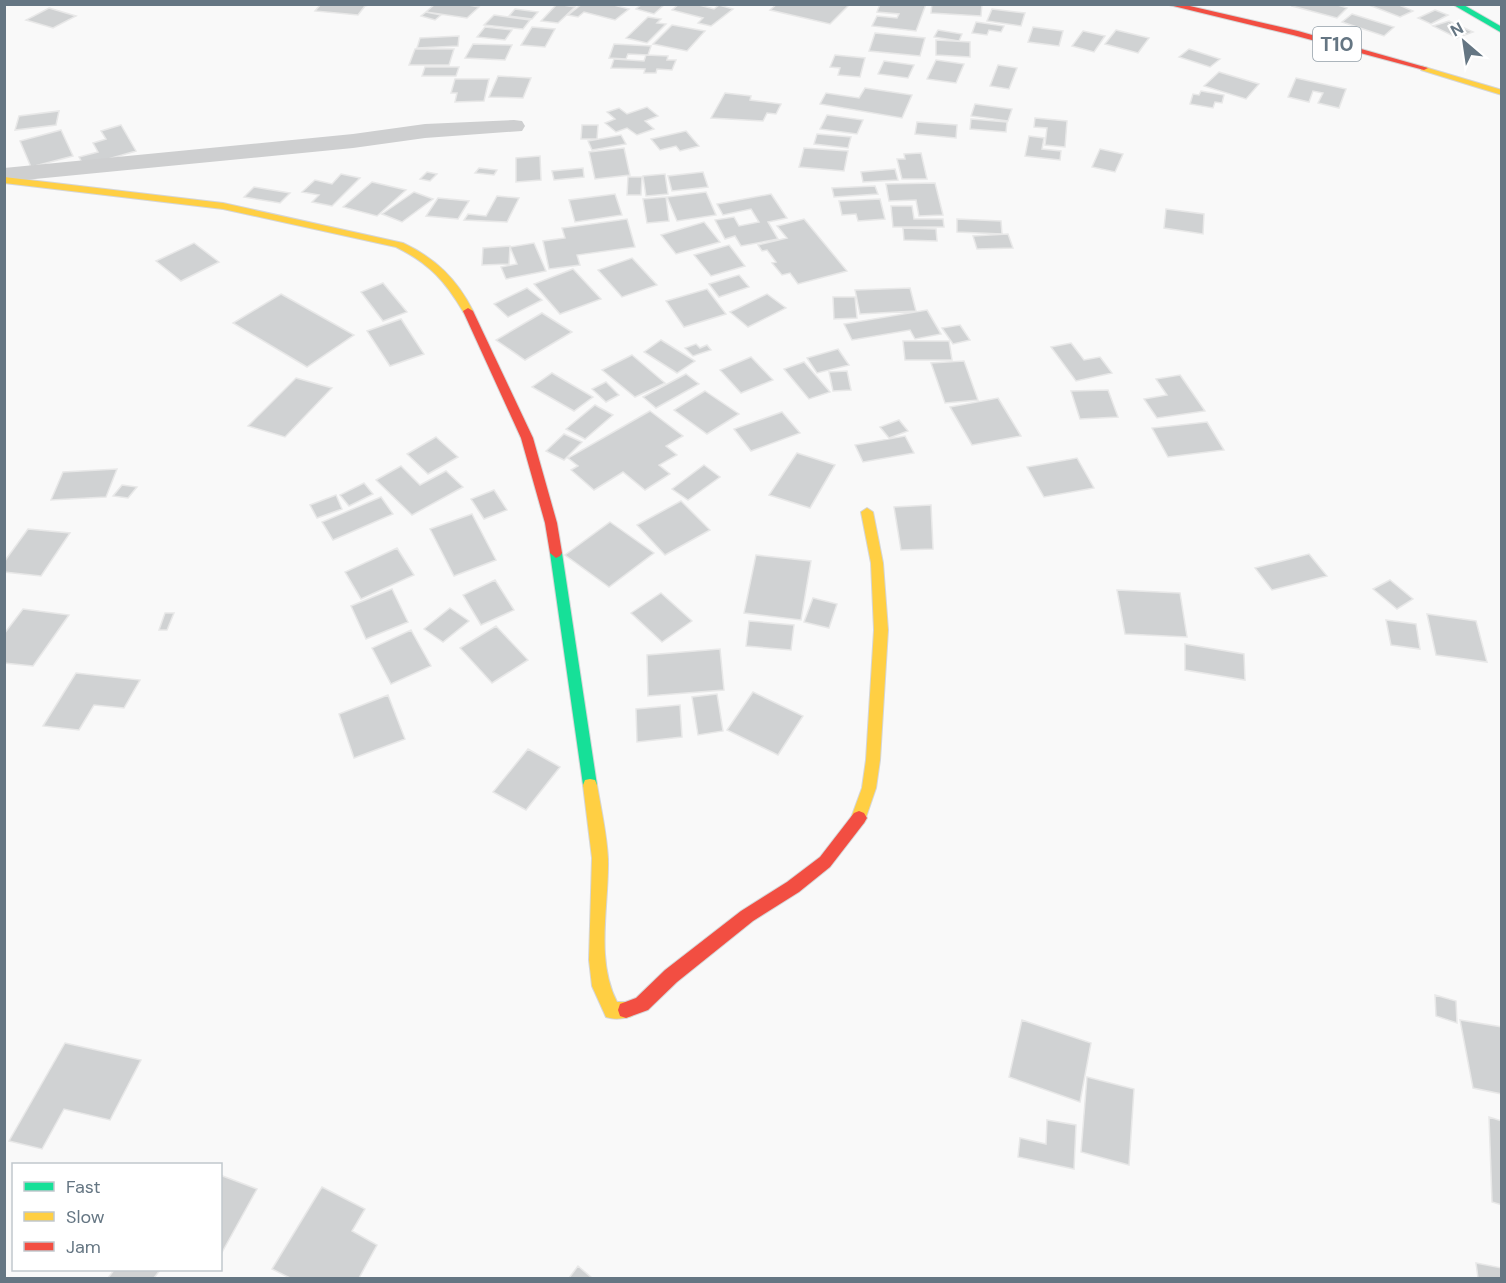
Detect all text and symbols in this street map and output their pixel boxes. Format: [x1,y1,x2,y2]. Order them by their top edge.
north arrow [1434,12,1494,72]
text: N [1447,17,1467,41]
road number: T10 [1313,27,1361,61]
legend [12,1163,222,1271]
text: Fast [66,1175,101,1199]
text: Slow [66,1205,105,1229]
text: Jam [66,1235,101,1259]

